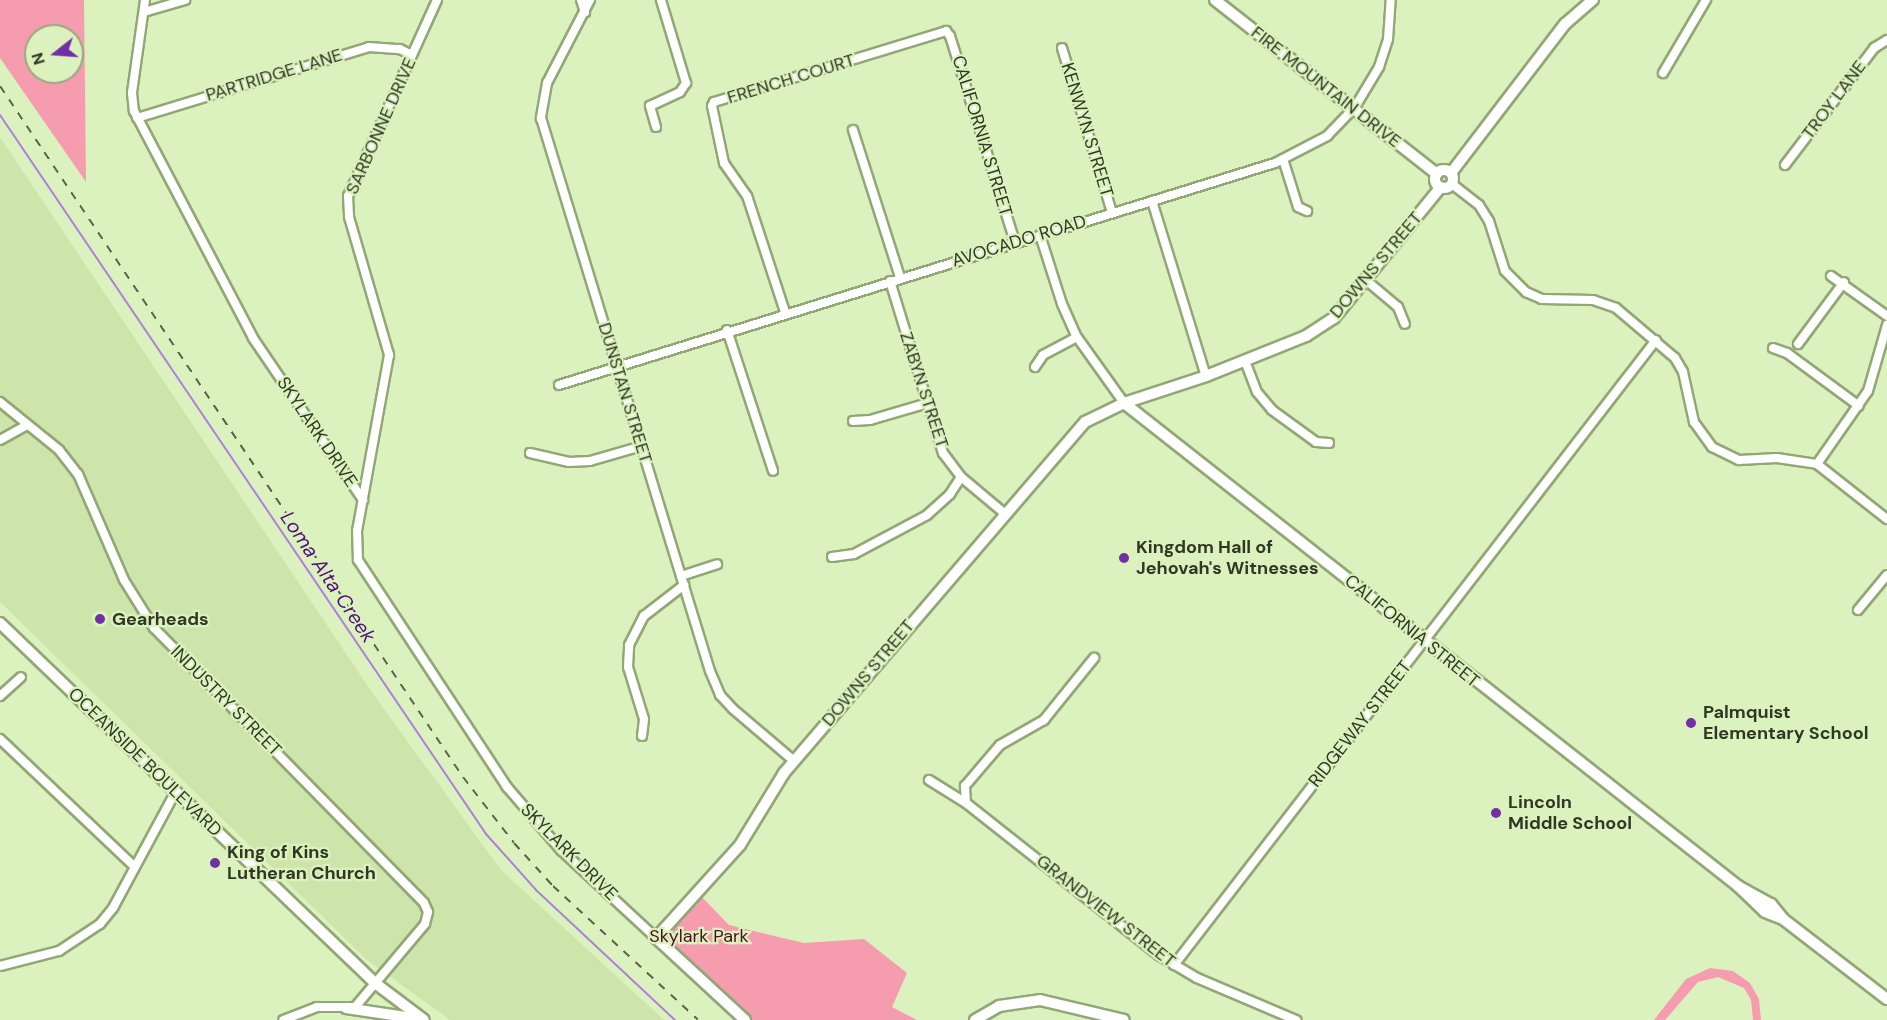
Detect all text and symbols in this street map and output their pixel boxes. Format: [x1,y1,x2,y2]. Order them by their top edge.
street label: FIRE MOUNTAIN DRIVE [1247,22,1405,152]
north arrow [24,24,84,84]
street label: PARTRIDGE LANE [203,44,345,106]
street label: FRENCH COURT [725,49,857,109]
text: N [26,50,50,67]
street label: CALIFORNIA STREET [947,53,1017,219]
street label: SARBONNE DRIVE [341,54,421,198]
street label: TROY LANE [1797,56,1871,144]
street label: KENWYN STREET [1056,60,1118,200]
street label: DOWNS STREET [1325,207,1427,323]
street label: AVOCADO ROAD [949,210,1089,272]
street label: DUNSTAN STREET [593,320,657,466]
street label: ZABYN STREET [895,329,953,451]
street label: SKYLARK DRIVE [272,373,362,491]
water label: Loma Alta Creek [275,507,381,647]
place label: Kingdom Hall of Jehovah's Witnesses [1136,537,1319,580]
marker: Kingdom Hall of Jehovah's Witnesses [1117,551,1131,565]
street label: CALIFORNIA STREET [1340,570,1484,692]
place label: Gearheads [112,608,209,630]
marker: Gearheads [93,612,107,626]
street label: DOWNS STREET [817,615,919,731]
street label: INDUSTRY STREET [166,641,286,761]
street label: RIDGEWAY STREET [1304,656,1416,792]
street label: OCEANSIDE BOULEVARD [64,683,226,841]
place label: Palmquist Elementary School [1703,702,1869,744]
marker: Palmquist Elementary School [1684,716,1698,730]
place label: Lincoln Middle School [1508,792,1632,834]
street label: SKYLARK DRIVE [516,799,622,905]
marker: Lincoln Middle School [1489,806,1503,820]
place label: King of Kins Lutheran Church [227,842,376,884]
street label: GRANDVIEW STREET [1032,850,1180,972]
marker: King of Kins Lutheran Church [208,856,222,870]
park label: Skylark Park [649,925,749,947]

